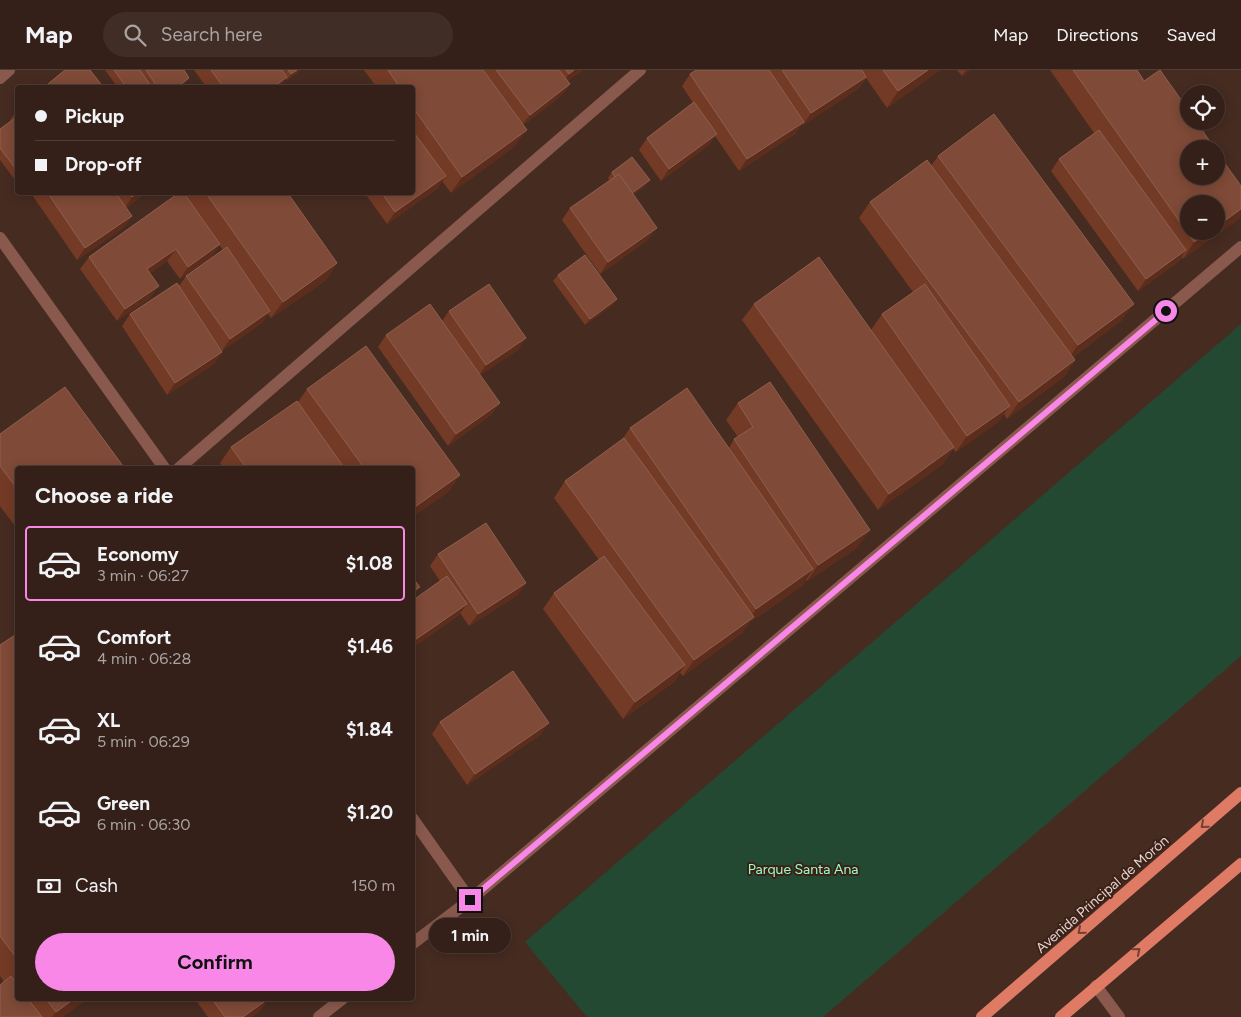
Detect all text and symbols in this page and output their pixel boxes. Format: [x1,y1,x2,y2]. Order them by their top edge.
search box [103,12,453,57]
text: Map [25,20,73,49]
icon: search [121,21,149,49]
text: Search here [161,23,262,46]
text: Map [993,24,1028,46]
text: Directions [1056,24,1138,46]
text: Saved [1166,24,1216,46]
map controls [1180,85,1225,240]
button: locate [1180,85,1225,130]
text: Pickup [65,105,124,128]
button: + [1180,140,1225,185]
text: Drop-off [65,153,142,176]
button: − [1180,195,1225,240]
route start [1155,300,1177,322]
text: Choose a ride [35,482,173,509]
icon: car [37,541,82,586]
text: Economy [97,543,179,566]
text: $1.08 [346,552,393,575]
text: 3 min · 06:27 [97,566,189,585]
icon: car [37,624,82,669]
text: Comfort [97,626,172,649]
text: $1.46 [347,635,393,658]
text: 4 min · 06:28 [97,649,191,668]
icon: car [37,707,82,752]
text: XL [97,709,120,732]
text: $1.84 [346,718,393,741]
text: 5 min · 06:29 [97,732,190,751]
icon: car [37,790,82,835]
text: Green [97,792,150,815]
text: $1.20 [346,801,393,824]
text: 6 min · 06:30 [97,815,191,834]
one-way arrow [1201,819,1210,828]
street label: Avenida Principal de Morón [1032,832,1172,957]
park label: Parque Santa Ana [748,861,858,878]
icon: cash [35,872,63,900]
text: Cash [75,874,118,897]
text: 150 m [351,876,395,895]
route end [459,889,481,911]
callout: 1 min [429,918,511,952]
text: 1 min [451,926,489,945]
one-way arrow [1078,926,1087,935]
button: Confirm [35,933,395,991]
one-way arrow [1132,948,1141,957]

